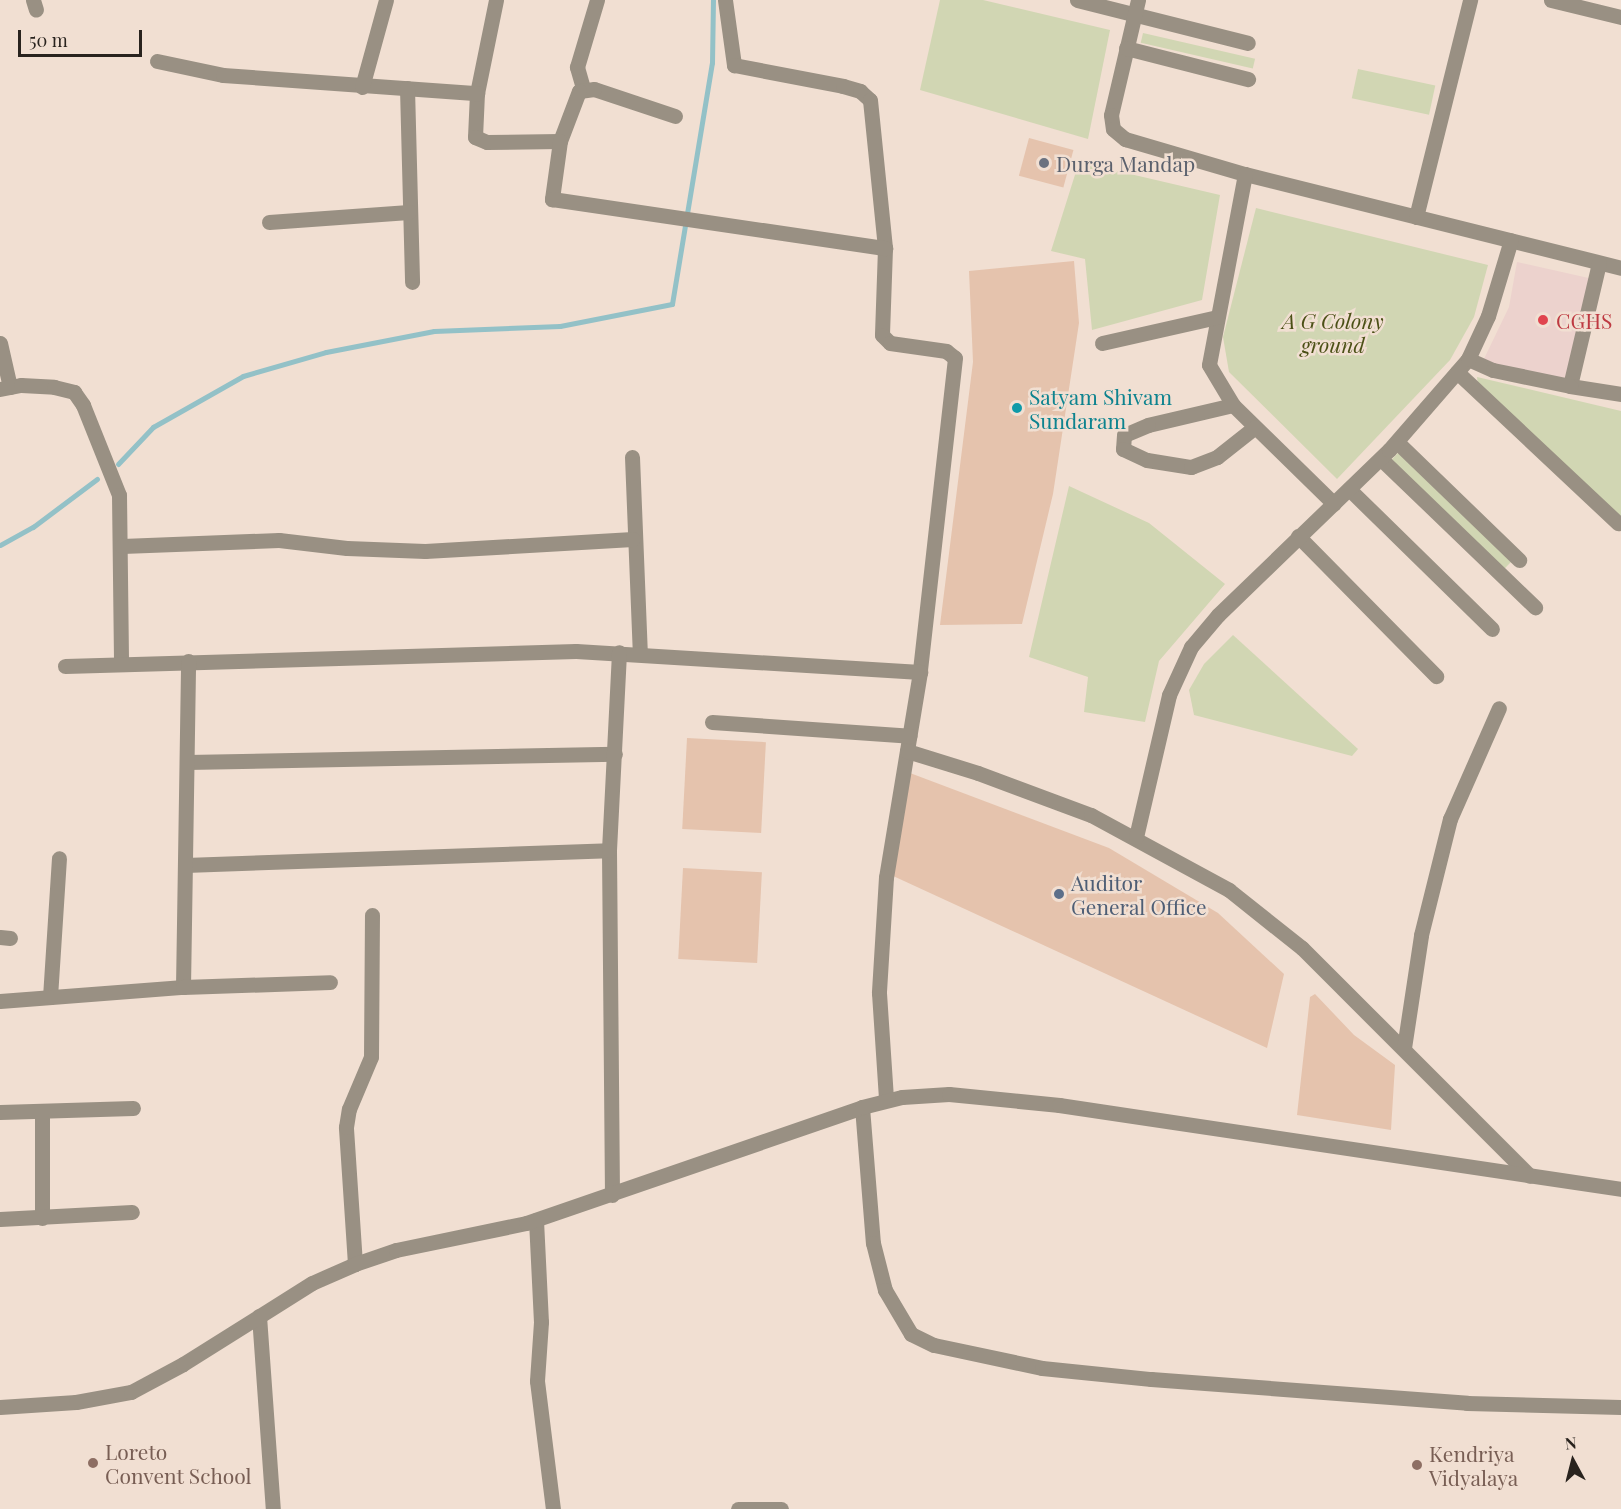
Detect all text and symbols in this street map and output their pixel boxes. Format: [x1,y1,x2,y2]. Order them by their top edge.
scale bar [21,18,146,56]
text: 50 m [29,28,68,52]
place label: Durga Mandap [1056,150,1195,176]
marker: Durga Mandap [1037,156,1051,170]
park label: A G Colony ground [1282,307,1384,357]
place label: CGHS [1556,307,1612,333]
marker: CGHS [1534,311,1552,329]
place label: Satyam Shivam Sundaram [1029,383,1172,433]
marker: Satyam Shivam Sundaram [1010,401,1024,415]
place label: Auditor General Office [1071,869,1207,919]
marker: Auditor General Office [1052,887,1066,901]
north arrow [1543,1431,1603,1491]
text: N [1564,1432,1578,1454]
place label: Loreto Convent School [105,1438,252,1488]
place label: Kendriya Vidyalaya [1429,1440,1518,1490]
marker: Loreto Convent School [86,1456,100,1470]
marker: Kendriya Vidyalaya [1410,1458,1424,1472]

